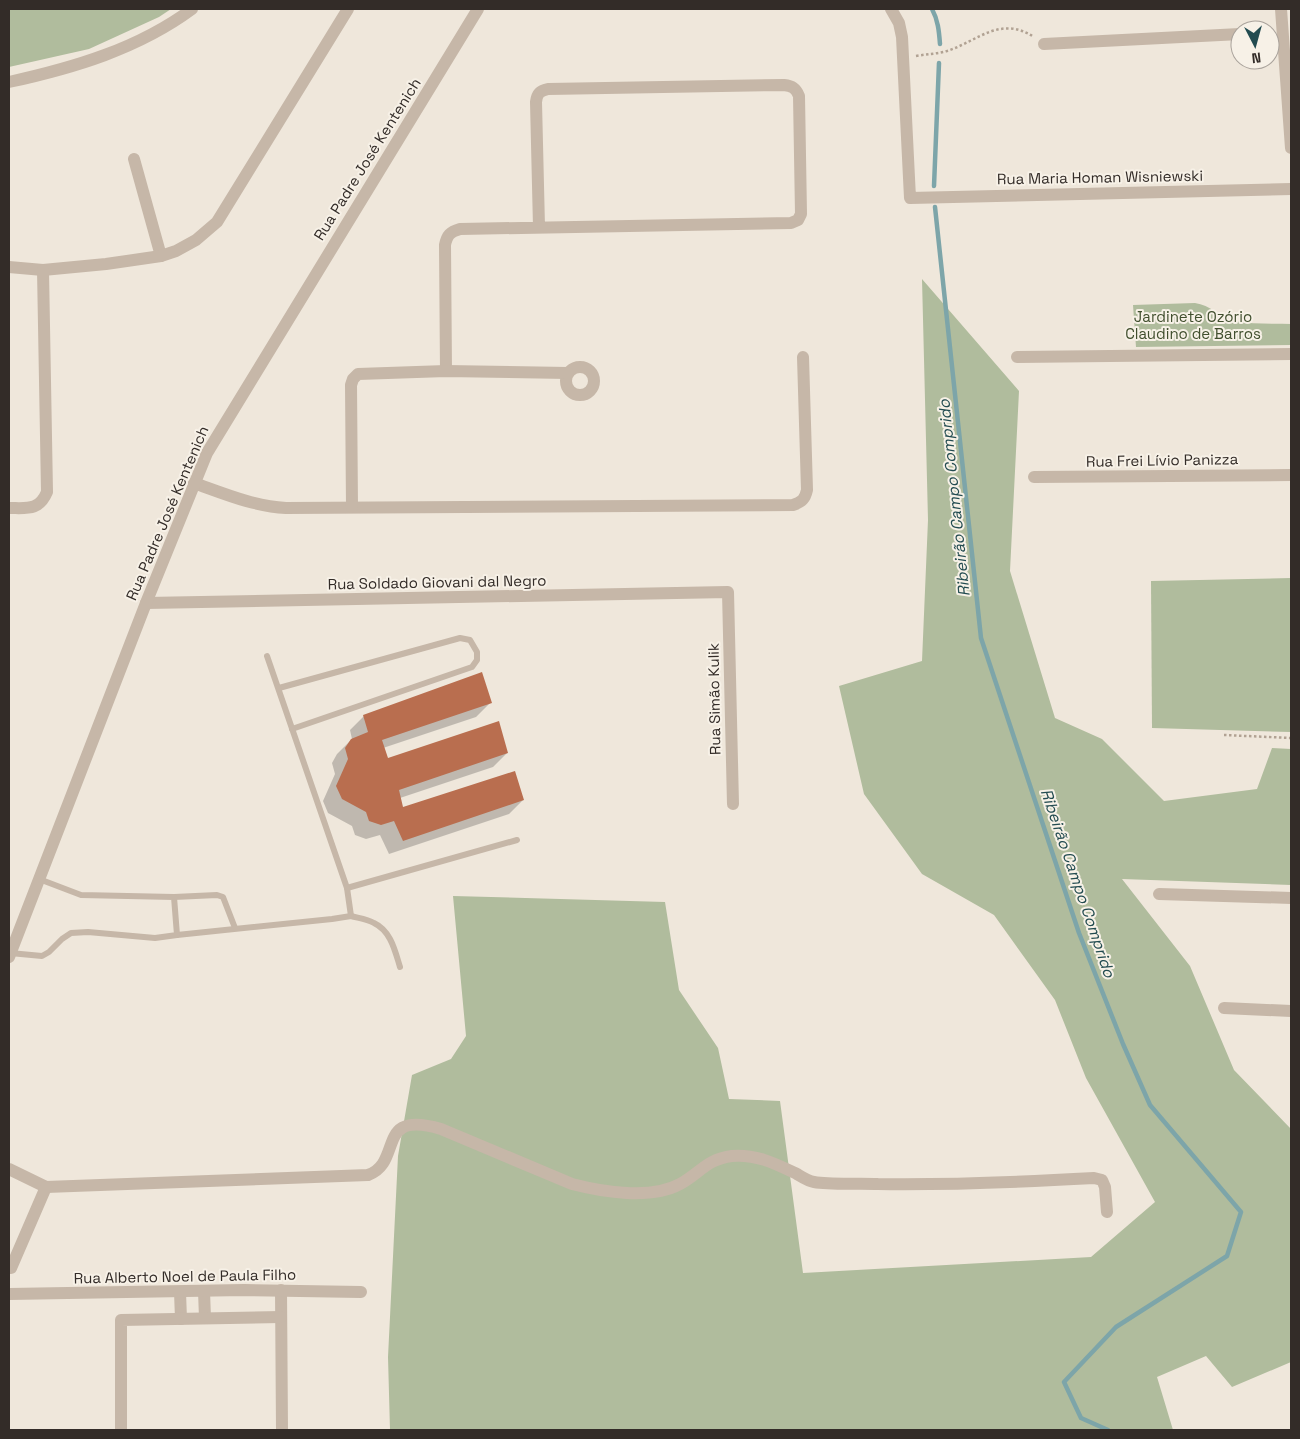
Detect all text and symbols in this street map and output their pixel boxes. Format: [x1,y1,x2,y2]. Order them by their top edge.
north arrow [1230,20,1280,70]
text: N [1251,48,1262,67]
street label: Rua Padre José Kentenich [309,74,425,244]
street label: Rua Maria Homan Wisniewski [997,166,1203,188]
park label: Jardinete Ozório Claudino de Barros [1125,307,1261,343]
water label: Ribeirão Campo Comprido [933,397,975,598]
street label: Rua Padre José Kentenich [122,423,212,603]
street label: Rua Frei Lívio Panizza [1086,449,1239,471]
street label: Rua Soldado Giovani dal Negro [327,571,547,593]
street label: Rua Simão Kulik [704,643,724,755]
water label: Ribeirão Campo Comprido [1036,786,1121,981]
street label: Rua Alberto Noel de Paula Filho [74,1265,296,1287]

